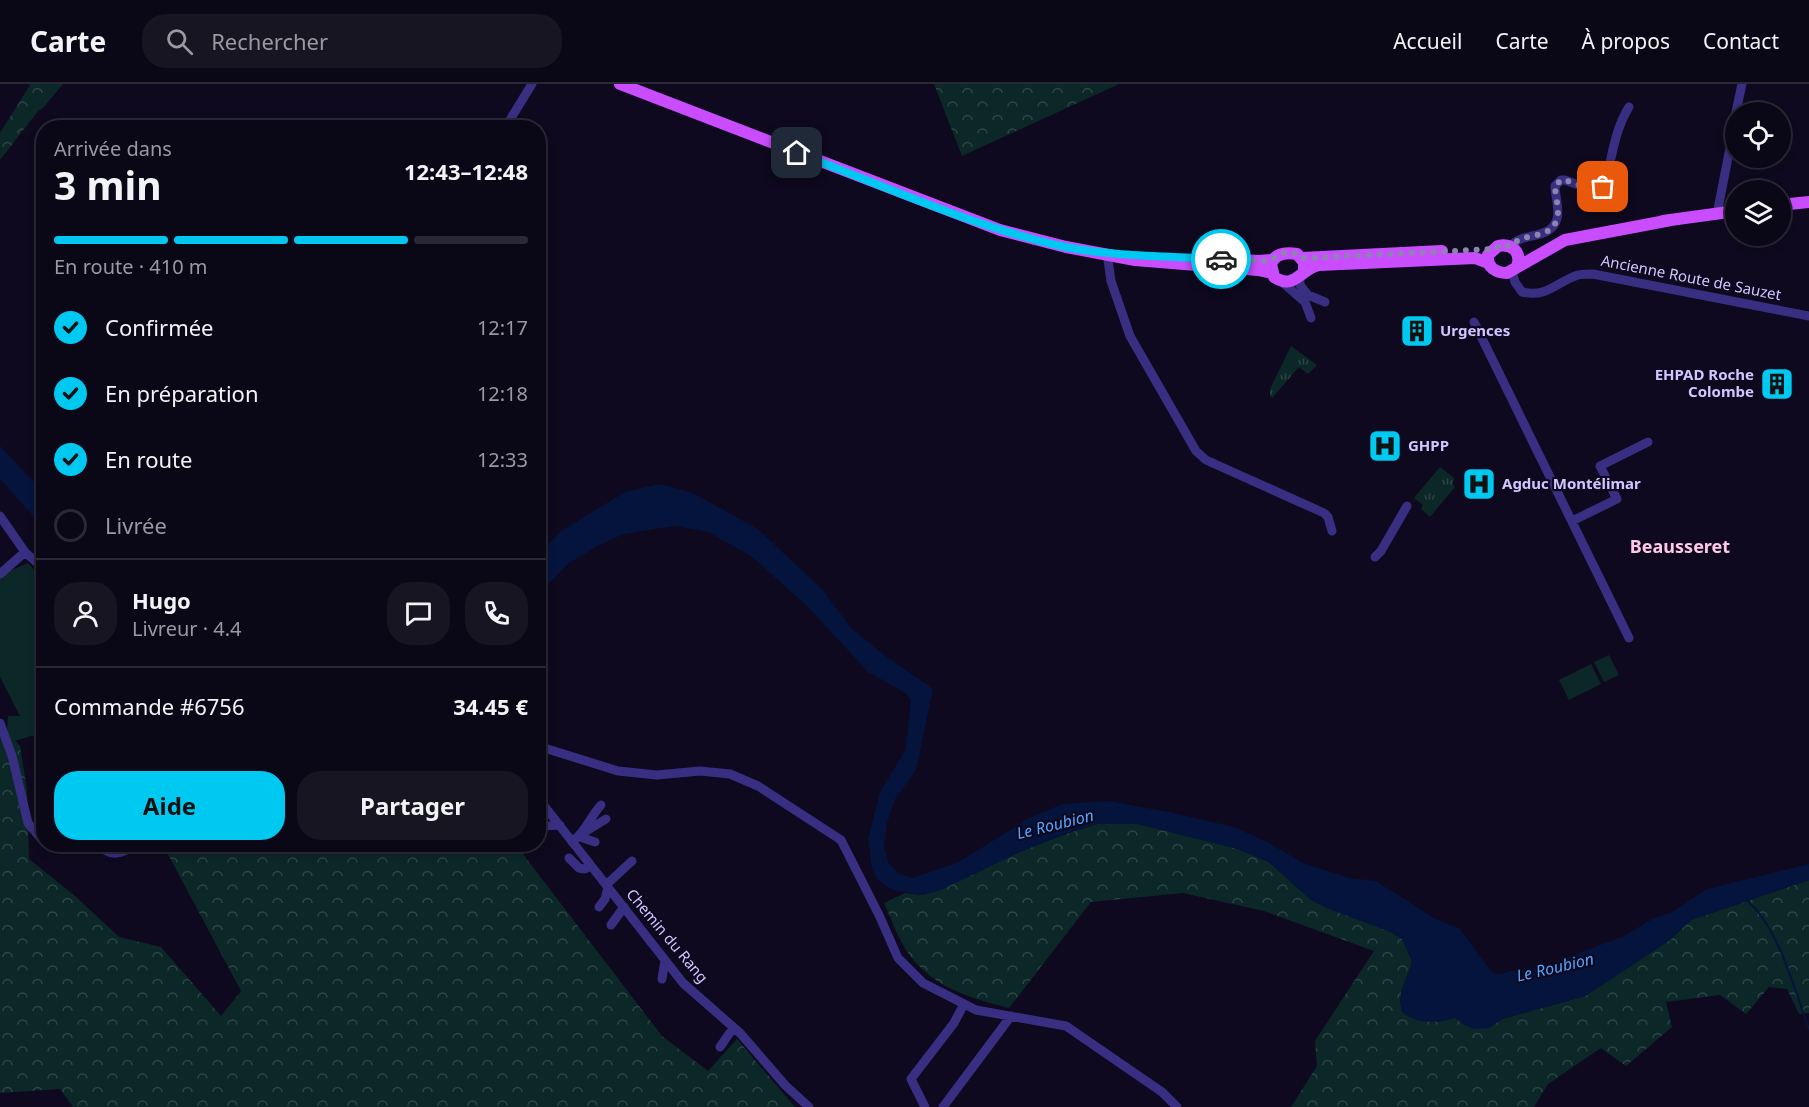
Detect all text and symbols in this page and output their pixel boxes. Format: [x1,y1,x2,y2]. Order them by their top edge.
search box [142,14,562,68]
text: Carte [30,22,106,60]
icon: search [163,25,196,58]
text: Rechercher [211,26,328,56]
text: Accueil [1393,27,1462,55]
text: Carte [1495,27,1549,55]
text: À propos [1582,27,1670,55]
text: Contact [1703,27,1779,55]
map controls [1725,102,1791,246]
button: locate [1725,102,1791,168]
pin [771,127,822,178]
text: Arrivée dans [54,135,172,162]
icon: home [780,136,813,169]
text: 12:43–12:48 [404,156,528,186]
text: 3 min [54,158,161,211]
pin [1577,161,1628,212]
icon: bag [1586,170,1619,203]
button: layers [1725,180,1791,246]
courier [1191,229,1251,289]
icon: car [1205,243,1238,276]
street label: Ancienne Route de Sauzet [1599,250,1784,304]
text: En route · 410 m [54,253,207,280]
icon: check [54,311,87,344]
text: Confirmée [105,312,214,342]
building icon: Urgences [1399,313,1435,349]
text: 12:17 [477,314,528,341]
place label: Urgences [1440,320,1510,340]
place label: EHPAD Roche Colombe [1655,364,1754,401]
building icon: EHPAD Roche Colombe [1759,366,1795,402]
icon: check [54,377,87,410]
text: En préparation [105,378,259,408]
text: 12:18 [477,380,528,407]
hospital icon: GHPP [1367,428,1403,464]
place label: GHPP [1408,435,1449,455]
icon: check [54,443,87,476]
text: En route [105,444,192,474]
text: 12:33 [477,446,528,473]
hospital icon: Agduc Montélimar [1461,466,1497,502]
place label: Agduc Montélimar [1502,473,1641,493]
text: Livrée [105,510,167,540]
district label: Beausseret [1630,534,1730,558]
button: person [54,582,117,645]
button: chat [387,582,450,645]
button: phone [465,582,528,645]
text: Hugo [132,585,191,615]
text: Livreur · 4.4 [132,615,242,642]
text: Commande #6756 [54,691,245,721]
text: 34.45 € [453,691,528,721]
button: Aide [54,771,285,840]
button: Partager [297,771,528,840]
water label: Le Roubion [1014,804,1096,844]
street label: Chemin du Rang [623,884,713,987]
water label: Le Roubion [1514,947,1596,987]

